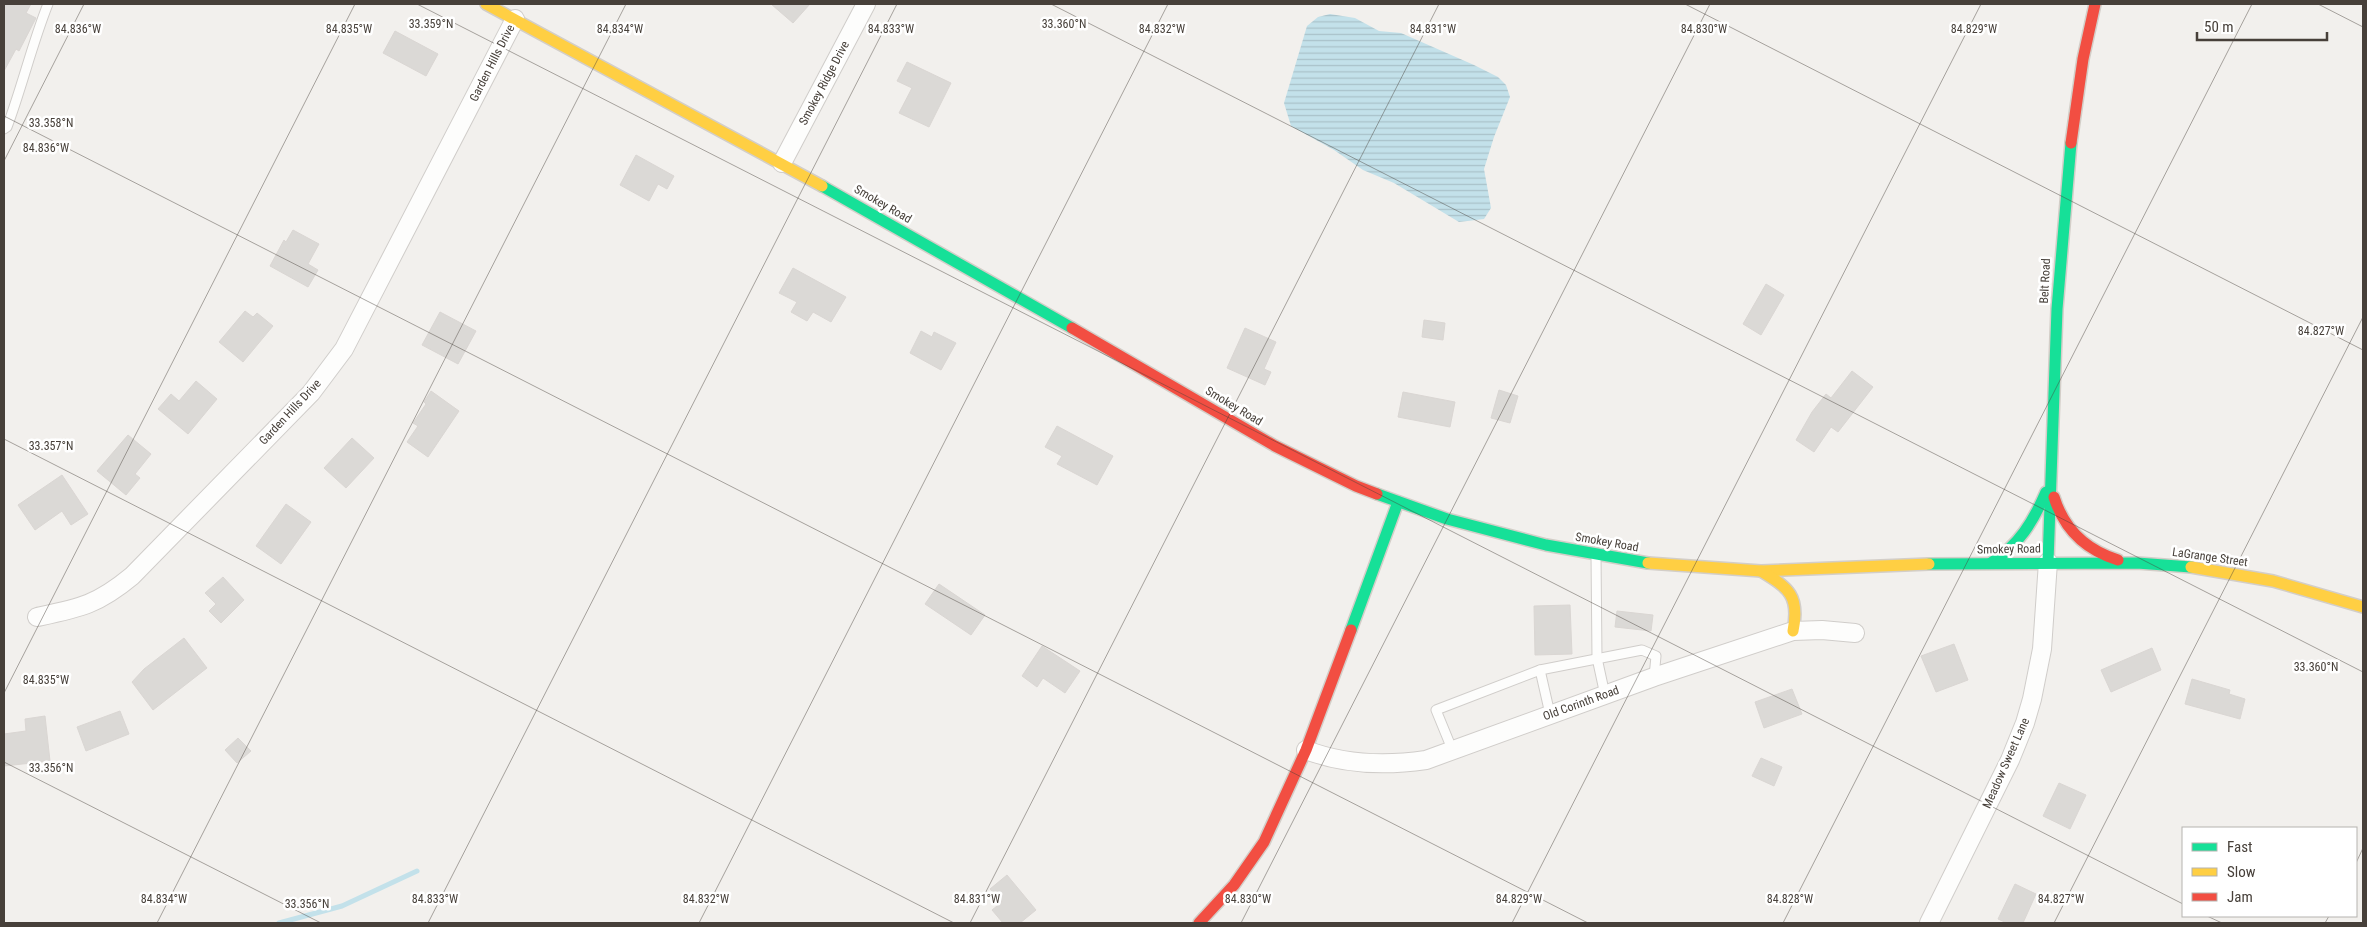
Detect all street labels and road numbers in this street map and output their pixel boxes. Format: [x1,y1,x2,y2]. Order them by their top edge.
street label: Garden Hills Drive [467,22,518,104]
street label: Smokey Ridge Drive [796,38,852,127]
street label: Smokey Road [852,182,914,226]
street label: Belt Road [2037,258,2053,304]
street label: Garden Hills Drive [256,376,324,448]
street label: Smokey Road [1203,384,1265,428]
street label: Smokey Road [1574,530,1640,554]
street label: Smokey Road [1977,541,2041,557]
street label: LaGrange Street [2171,545,2249,569]
street label: Old Corinth Road [1541,683,1621,723]
street label: Meadow Sweet Lane [1980,715,2032,810]

